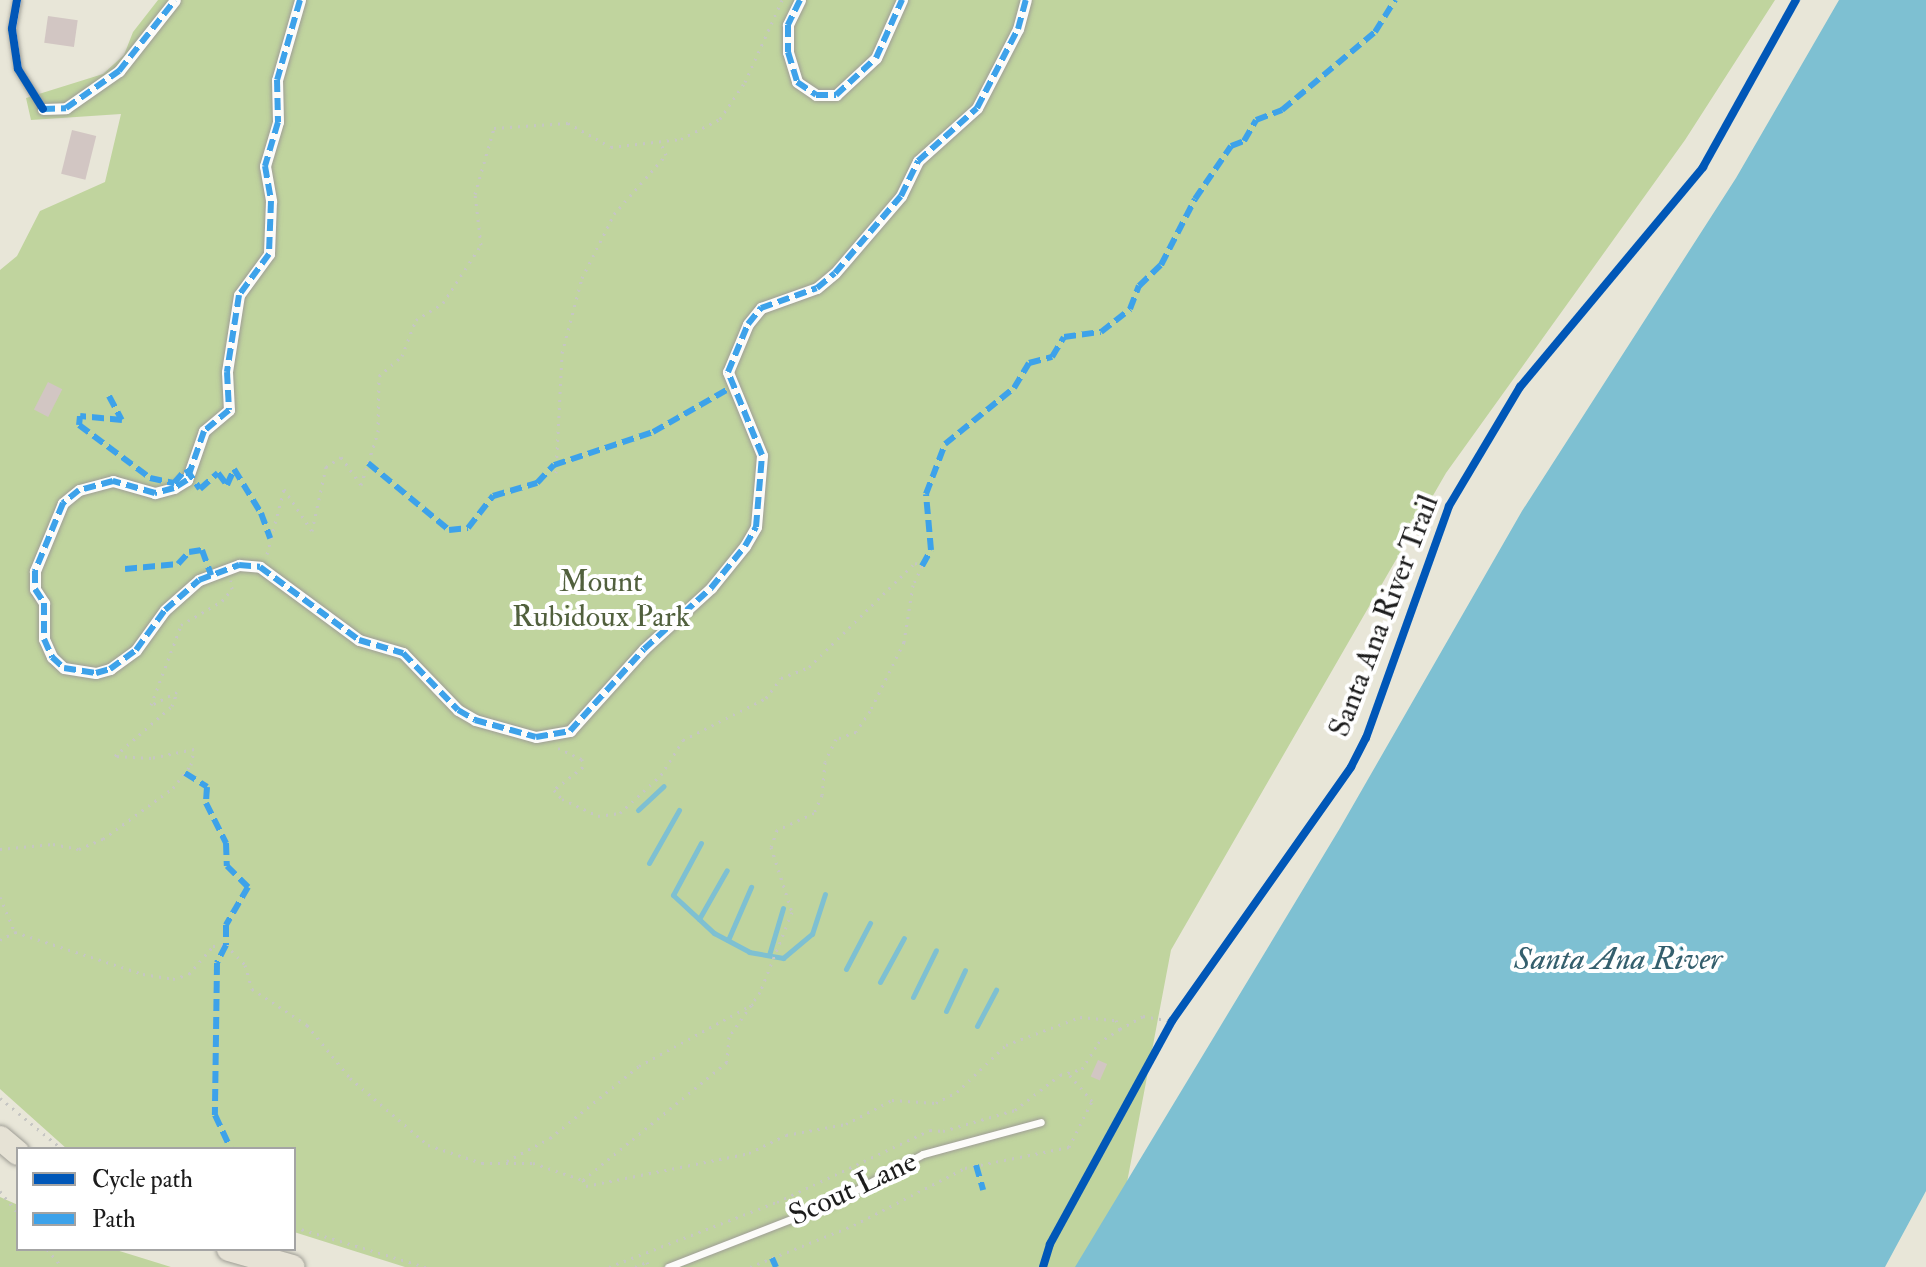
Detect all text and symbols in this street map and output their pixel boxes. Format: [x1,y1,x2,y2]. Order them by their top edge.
street label: Santa Ana River Trail [1321,490,1447,742]
park label: Mount Rubidoux Park [512,564,690,634]
water label: Santa Ana River [1514,940,1722,978]
street label: Scout Lane [783,1144,923,1234]
legend [16,1147,296,1251]
text: Cycle path [92,1164,193,1195]
text: Path [92,1204,136,1235]

